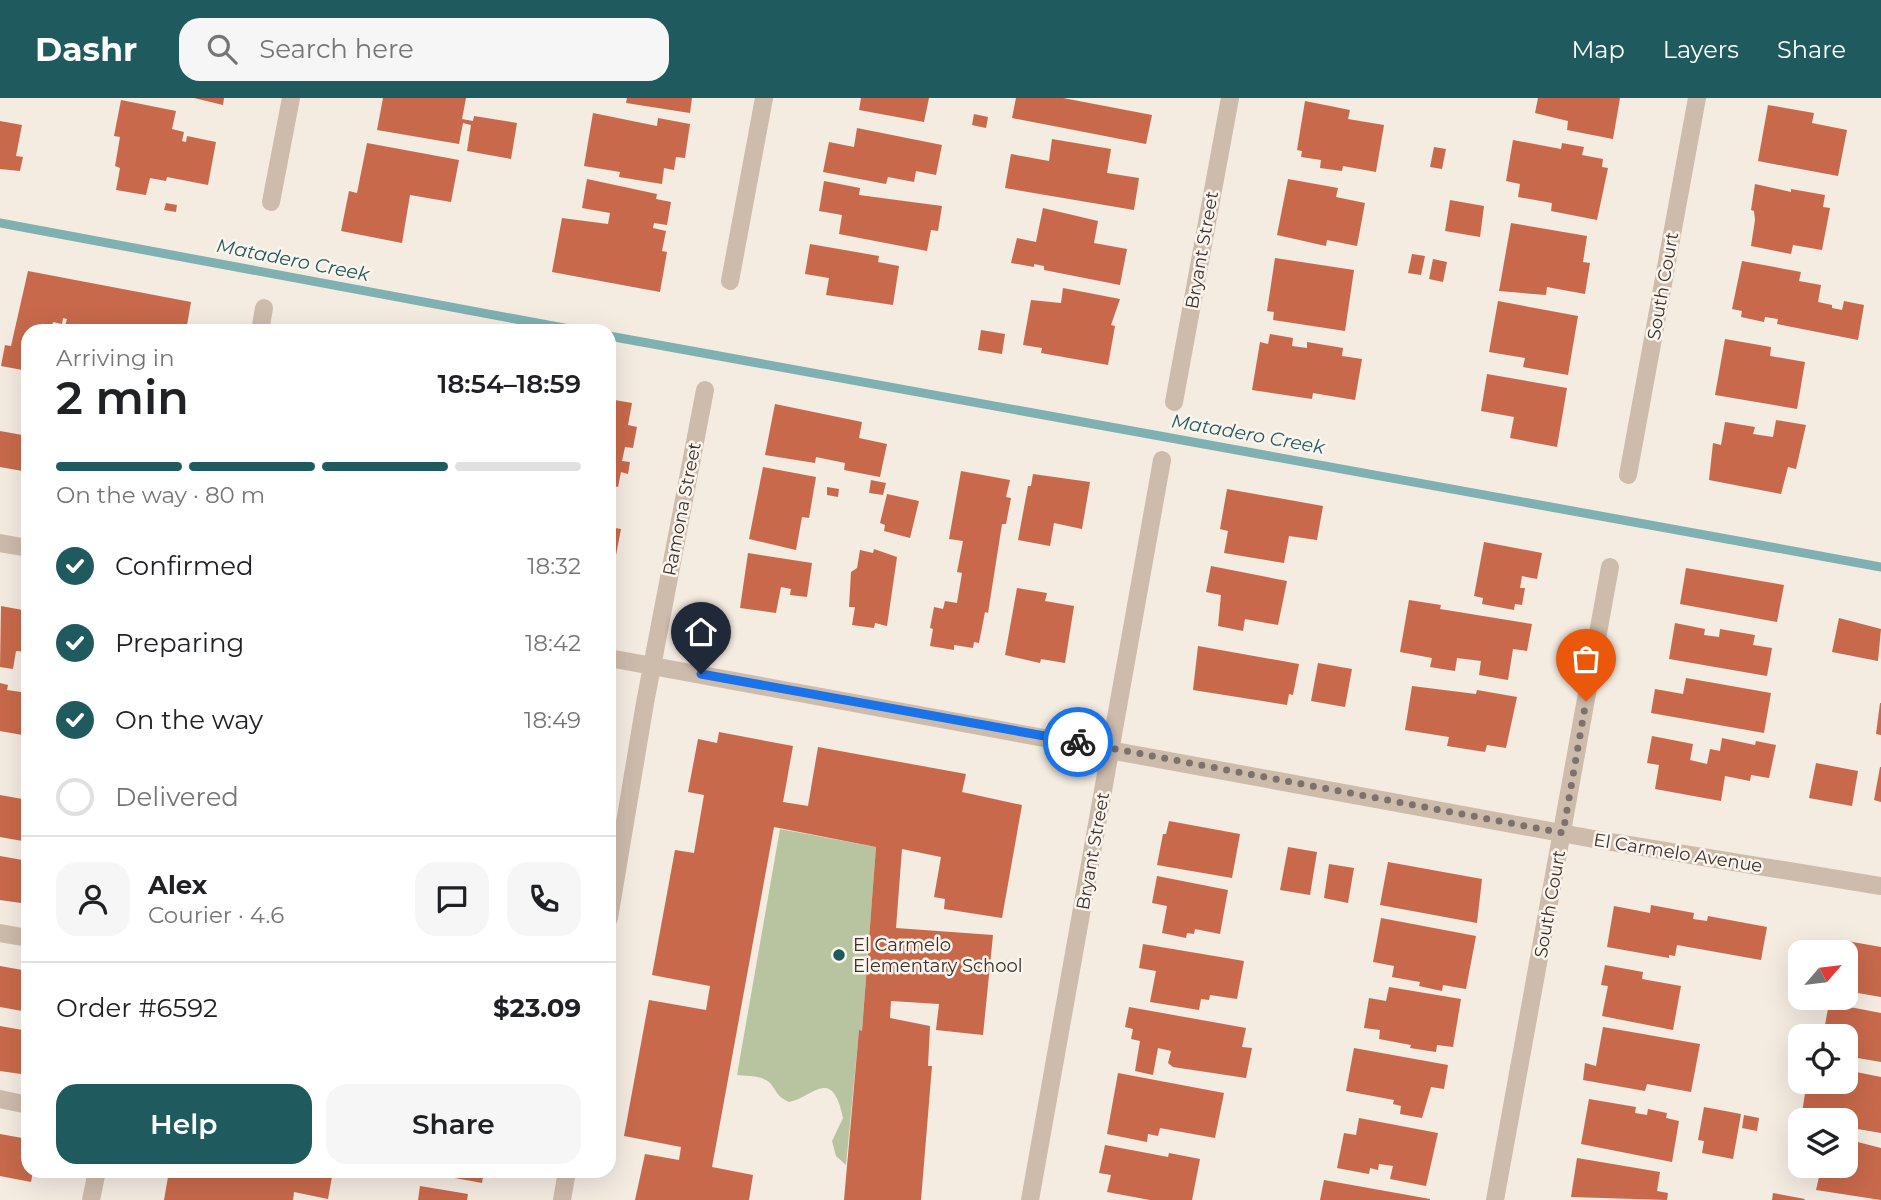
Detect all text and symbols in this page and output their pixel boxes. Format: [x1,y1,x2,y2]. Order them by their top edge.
search box [179,18,669,81]
text: Dashr [35,29,137,69]
icon: search [203,30,241,68]
text: Search here [259,33,414,65]
text: Map [1571,35,1625,64]
text: Layers [1663,35,1739,64]
text: Share [1777,35,1846,64]
street label: Bryant Street [1181,189,1223,311]
street label: South Court [1643,230,1683,342]
water label: Matadero Creek [215,234,372,286]
text: Arriving in [56,344,175,372]
text: 18:54–18:59 [438,368,581,400]
text: 2 min [56,369,189,426]
water label: Matadero Creek [1170,409,1327,459]
street label: Ramona Street [658,440,706,578]
text: On the way · 80 m [56,481,265,509]
icon: check [56,547,94,585]
text: Confirmed [115,550,254,582]
text: 18:32 [527,552,581,580]
pin [671,602,731,674]
icon: home [682,613,720,651]
icon: check [56,624,94,662]
text: Preparing [115,627,244,659]
text: 18:42 [525,629,581,657]
pin [1556,629,1616,701]
icon: bag [1567,640,1605,678]
icon: check [56,701,94,739]
text: On the way [115,704,263,736]
text: 18:49 [524,706,581,734]
courier [1043,707,1113,777]
icon: bike [1059,723,1097,761]
text: Delivered [115,781,239,813]
street label: Bryant Street [1072,790,1114,912]
street label: El Carmelo Avenue [1592,829,1764,877]
street label: South Court [1530,848,1570,960]
button: person [56,862,130,936]
button: chat [415,862,489,936]
button: phone [507,862,581,936]
text: Alex [148,869,207,901]
text: Courier · 4.6 [148,901,284,929]
place label: El Carmelo Elementary School [853,934,1023,977]
north arrow [1788,940,1858,1010]
map controls [1788,940,1858,1178]
marker: El Carmelo Elementary School [831,947,847,963]
text: Order #6592 [56,992,218,1024]
text: $23.09 [493,992,581,1024]
button: locate [1788,1024,1858,1094]
button: Help [56,1084,312,1164]
button: Share [326,1084,581,1164]
button: layers [1788,1108,1858,1178]

